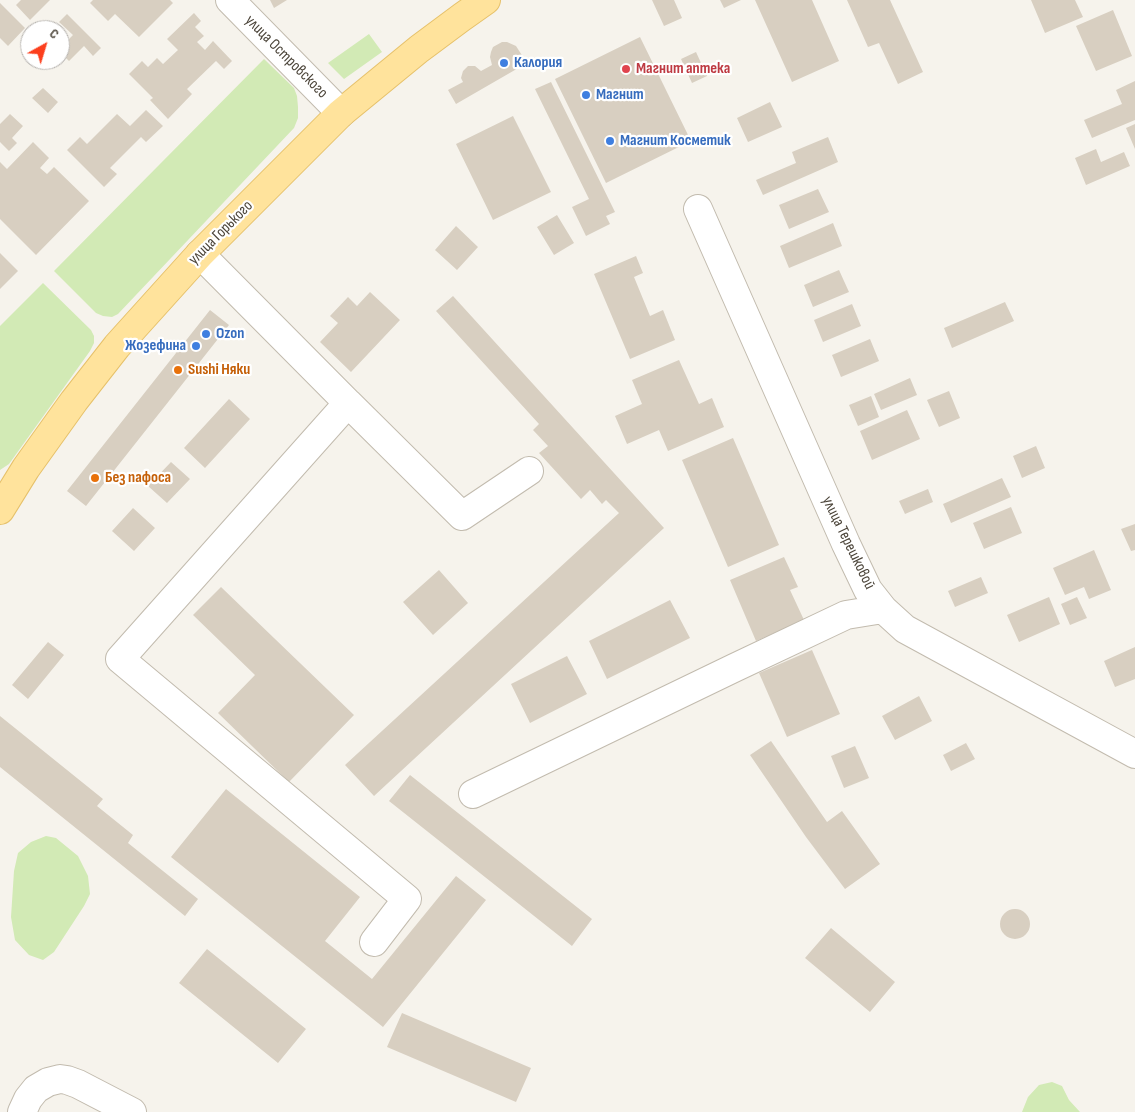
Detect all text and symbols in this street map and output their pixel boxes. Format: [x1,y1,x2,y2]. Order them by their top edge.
street label: улица Островского [240,11,332,103]
north arrow [20,20,70,70]
text: С [46,25,62,43]
place label: Калория [514,53,562,73]
marker: Калория [498,57,510,69]
place label: Магнит аптека [636,59,730,79]
marker: Магнит аптека [620,63,632,75]
place label: Магнит [596,85,644,105]
marker: Магнит [580,89,592,101]
place label: Магнит Косметик [620,131,731,151]
marker: Магнит Косметик [604,135,616,147]
street label: улица Горького [185,197,257,269]
place label: Ozon [216,324,244,344]
marker: Ozon [200,328,212,340]
place label: Жозефина [125,336,186,356]
marker: Жозефина [190,340,202,352]
place label: Sushi Няки [188,360,250,380]
marker: Sushi Няки [172,364,184,376]
place label: Без пафоса [105,468,171,488]
marker: Без пафоса [89,472,101,484]
street label: улица Терешковой [817,493,879,593]

